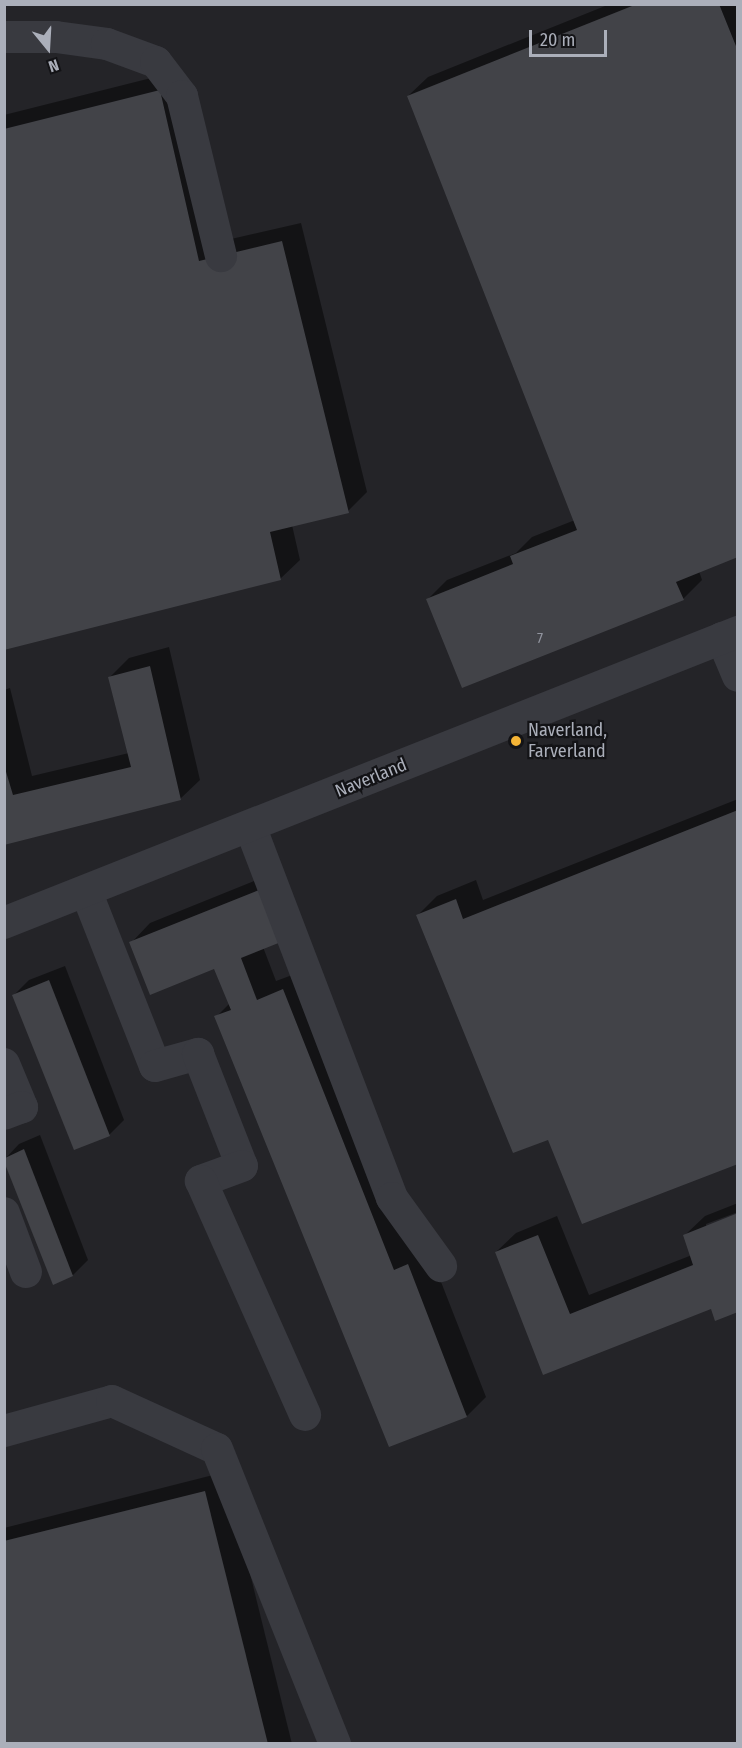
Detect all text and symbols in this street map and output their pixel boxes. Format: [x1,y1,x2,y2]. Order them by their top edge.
north arrow [18,18,78,78]
scale bar [532,18,610,56]
text: 20 m [540,29,575,51]
text: N [46,55,61,76]
house number: 7 [537,630,543,648]
place label: Naverland, Farverland [528,720,607,762]
marker: Naverland, Farverland [509,734,523,748]
street label: Naverland [332,754,410,802]

